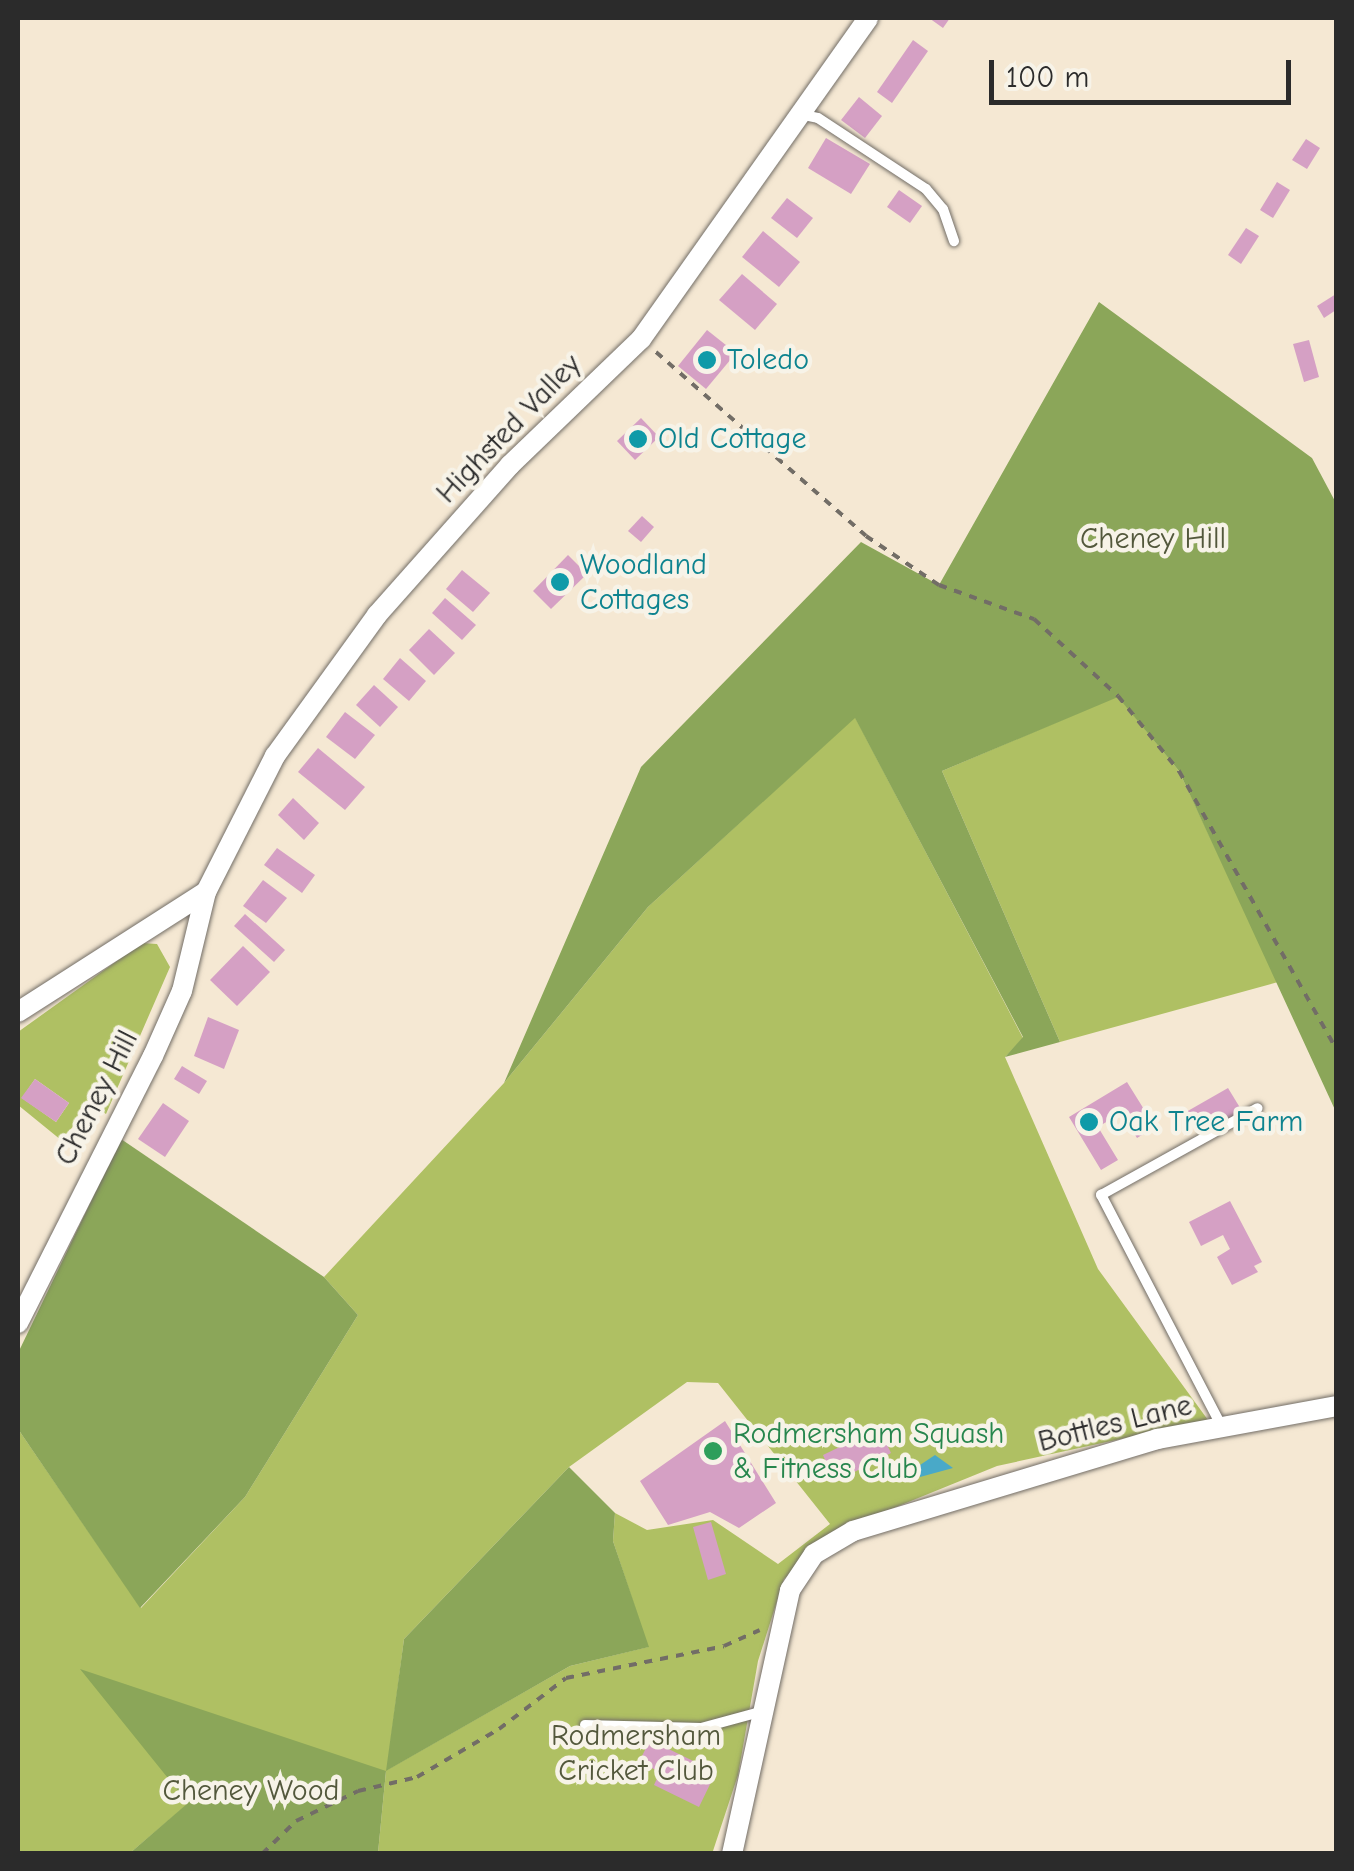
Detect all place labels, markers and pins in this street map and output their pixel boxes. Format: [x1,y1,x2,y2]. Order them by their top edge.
place label: Toledo [727,342,809,378]
marker: Toledo [696,349,718,371]
place label: Old Cottage [658,421,806,457]
marker: Old Cottage [627,428,649,450]
place label: Woodland Cottages [580,547,707,618]
marker: Woodland Cottages [549,571,571,593]
place label: Oak Tree Farm [1109,1104,1303,1140]
marker: Oak Tree Farm [1078,1111,1100,1133]
place label: Rodmersham Squash & Fitness Club [733,1416,1004,1486]
marker: Rodmersham Squash & Fitness Club [702,1440,724,1462]

